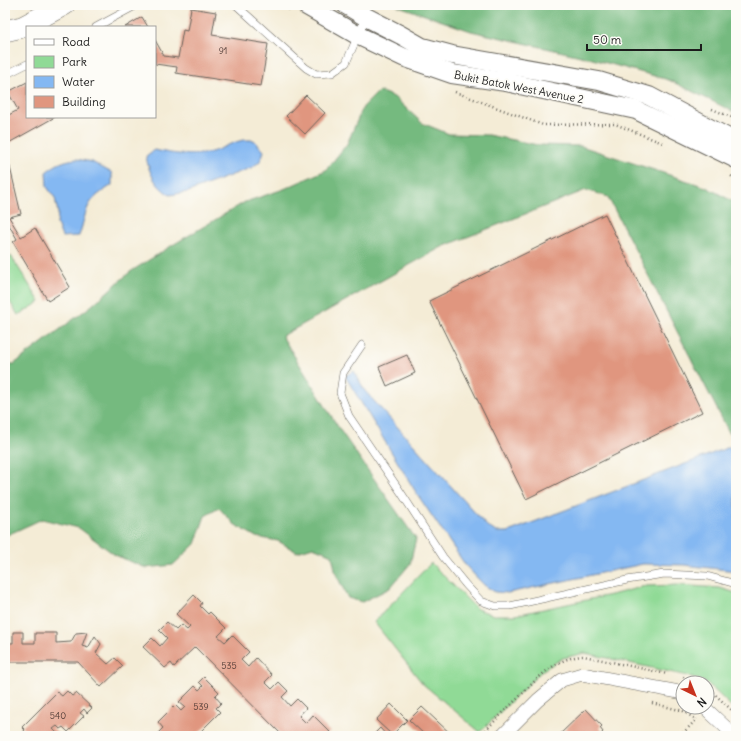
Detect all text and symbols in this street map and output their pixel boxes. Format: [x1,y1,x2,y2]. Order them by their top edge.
legend [26,26,156,118]
scale bar [587,26,701,52]
text: 50 m [593,32,622,47]
text: Road [62,34,90,49]
house number: 91 [219,45,227,56]
text: Park [62,54,87,69]
street label: Bukit Batok West Avenue 2 [453,68,585,106]
text: Water [62,74,95,89]
text: Building [62,94,106,109]
house number: 535 [221,660,237,671]
north arrow [675,675,715,715]
text: N [694,695,709,710]
house number: 539 [193,701,209,712]
house number: 540 [50,710,66,721]

